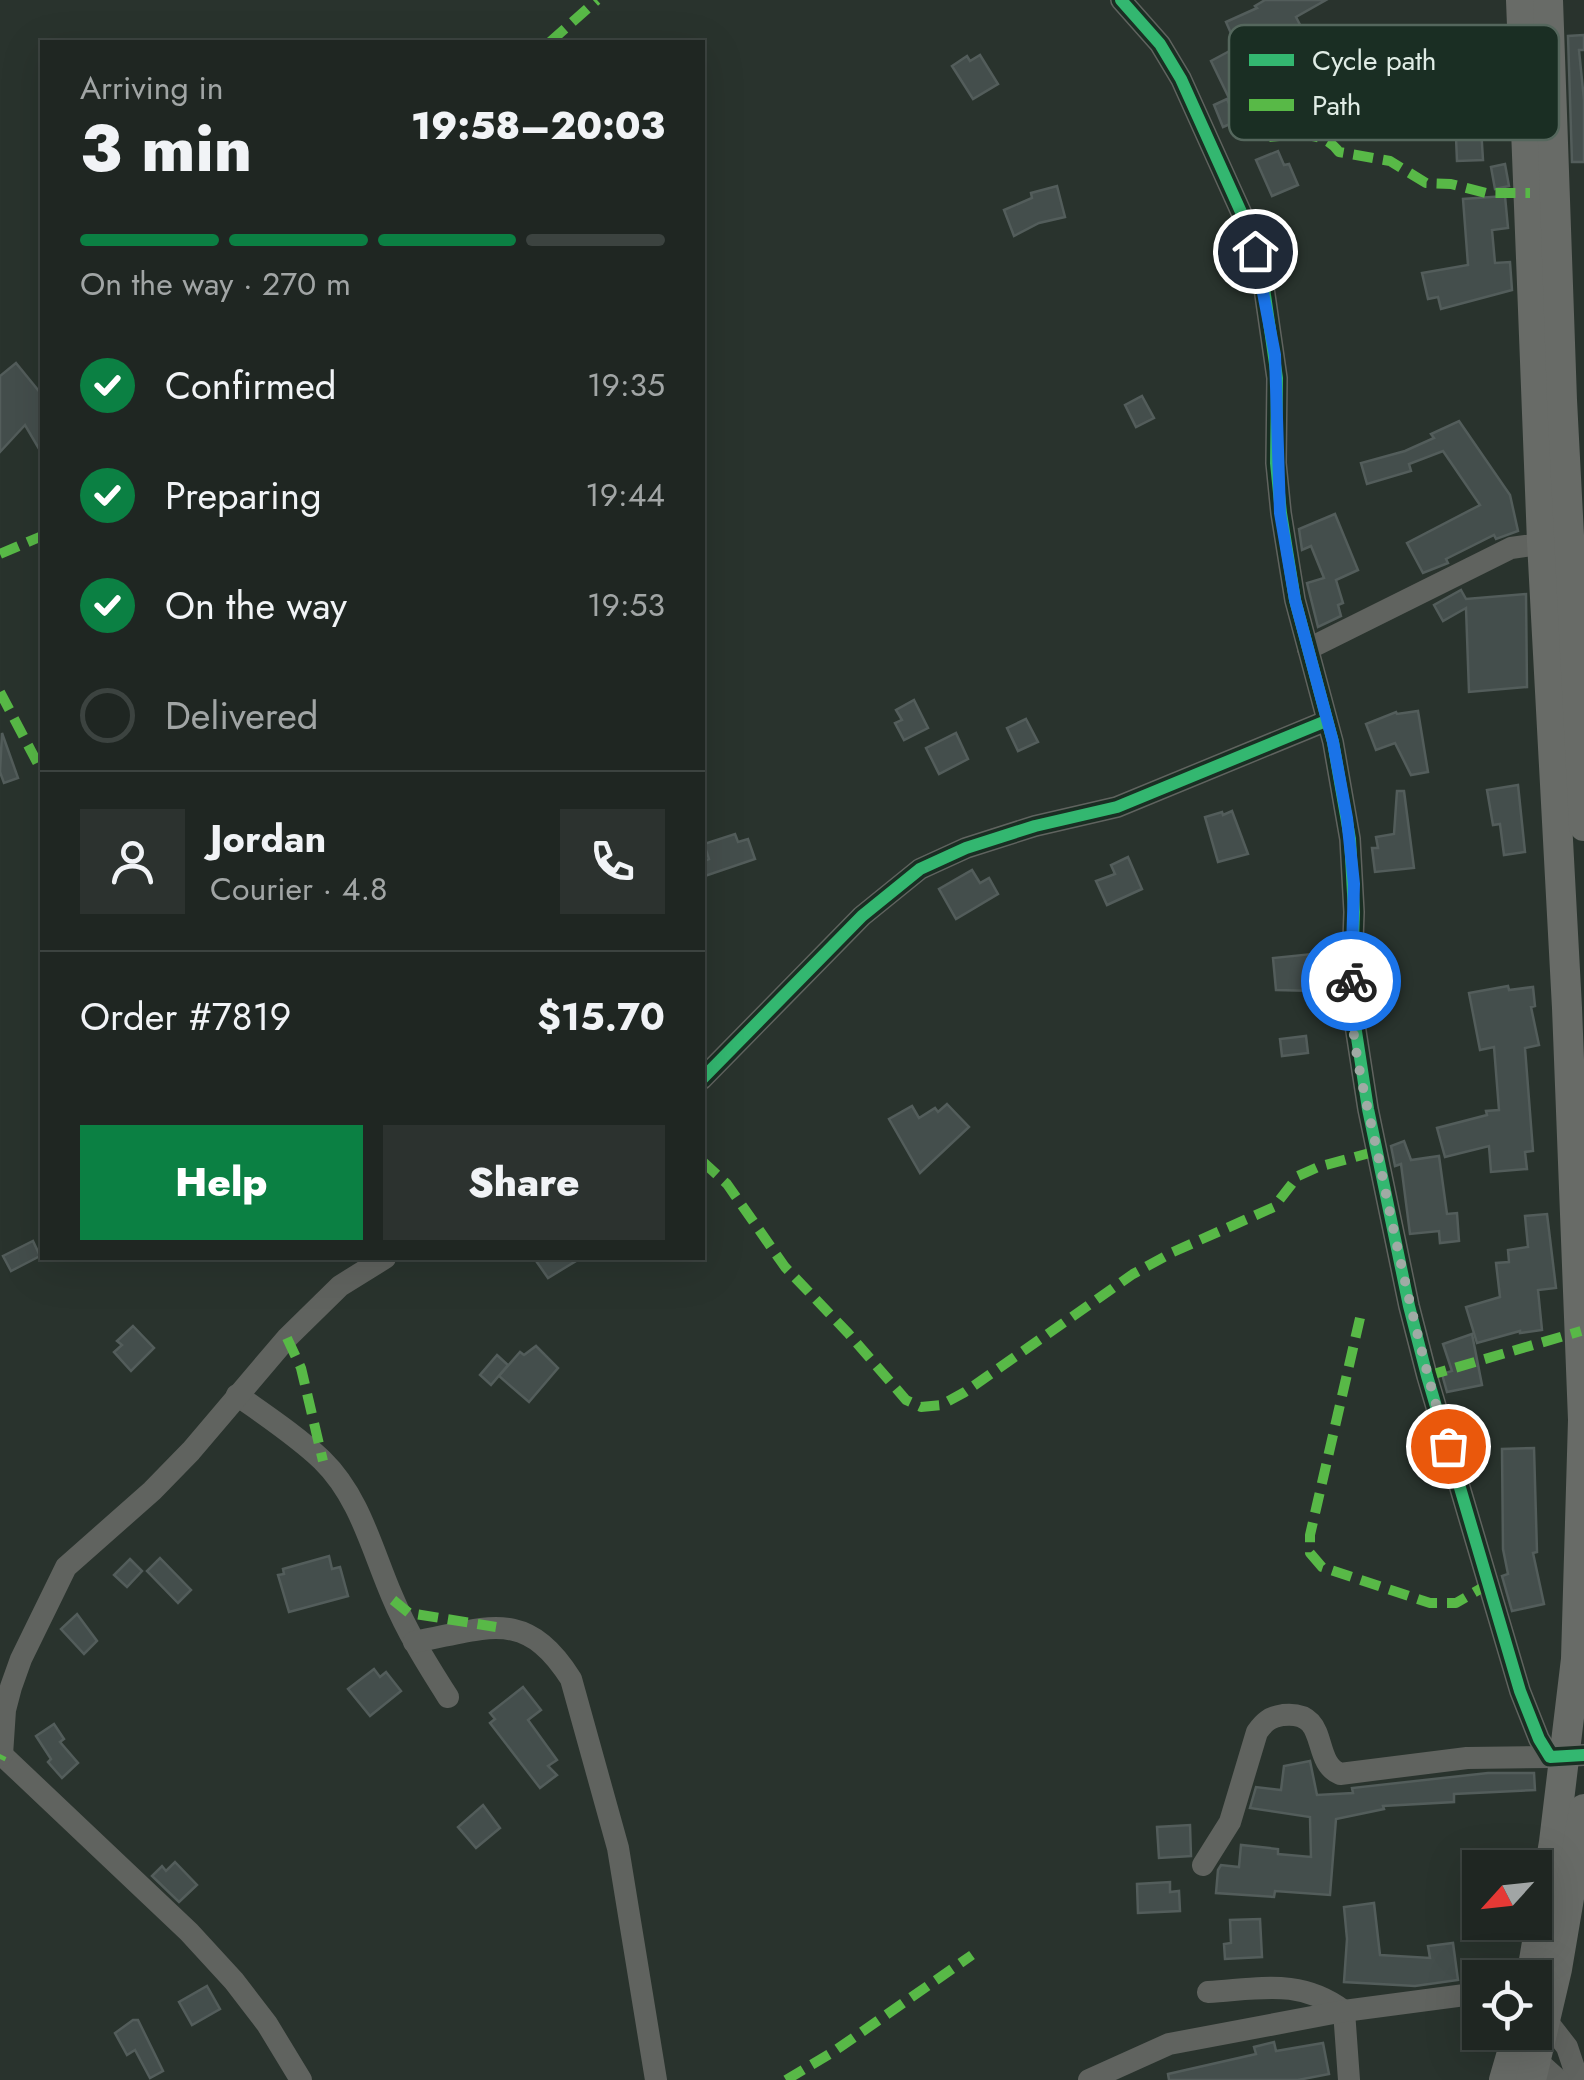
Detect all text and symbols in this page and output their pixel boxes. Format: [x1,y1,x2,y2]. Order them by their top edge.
legend [1229,25,1559,140]
text: Cycle path [1312,40,1437,81]
text: Arriving in [80,65,224,111]
text: Path [1312,85,1361,126]
text: 19:58–20:03 [411,98,665,153]
text: 3 min [80,101,252,195]
pin [1213,209,1298,294]
icon: home [1228,224,1283,279]
text: On the way · 270 m [80,261,351,307]
icon: check [80,358,135,413]
text: Confirmed [165,358,336,413]
text: 19:35 [587,362,665,408]
icon: check [80,468,135,523]
text: Preparing [165,468,322,523]
text: 19:44 [585,472,665,518]
icon: check [80,578,135,633]
text: On the way [165,578,347,633]
text: 19:53 [587,582,665,628]
text: Delivered [165,688,318,743]
button: person [80,809,185,914]
button: phone [560,809,665,914]
text: Jordan [210,811,326,866]
text: Courier · 4.8 [210,866,387,912]
courier [1301,931,1401,1031]
icon: bike [1324,954,1379,1009]
text: Order #7819 [80,989,291,1044]
text: $15.70 [537,989,665,1044]
button: Help [80,1125,363,1240]
button: Share [383,1125,665,1240]
pin [1406,1404,1491,1489]
icon: bag [1421,1419,1476,1474]
north arrow [1462,1850,1552,1940]
map controls [1462,1850,1552,2050]
button: locate [1462,1960,1552,2050]

